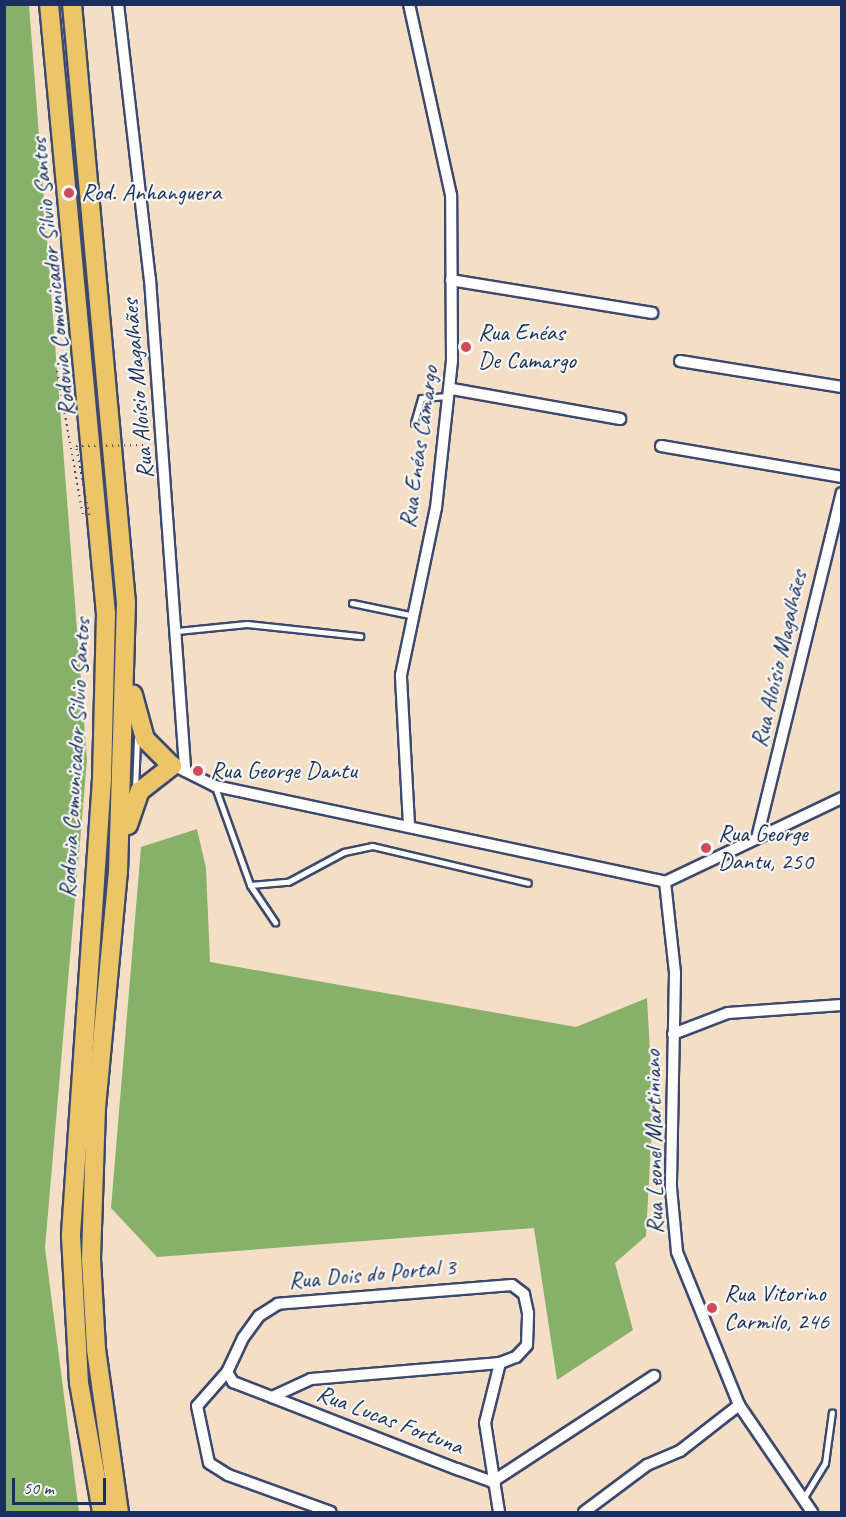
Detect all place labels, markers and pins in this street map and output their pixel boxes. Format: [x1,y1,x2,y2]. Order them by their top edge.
place label: Rod. Anhanguera [81,179,221,207]
marker: Rod. Anhanguera [62,186,76,200]
place label: Rua Enéas De Camargo [478,319,576,375]
marker: Rua Enéas De Camargo [459,340,473,354]
place label: Rua George Dantu [210,757,357,785]
marker: Rua George Dantu [191,764,205,778]
place label: Rua George Dantu, 250 [718,820,813,876]
marker: Rua George Dantu, 250 [699,841,713,855]
place label: Rua Vitorino Carmilo, 246 [724,1280,829,1336]
marker: Rua Vitorino Carmilo, 246 [705,1301,719,1315]

